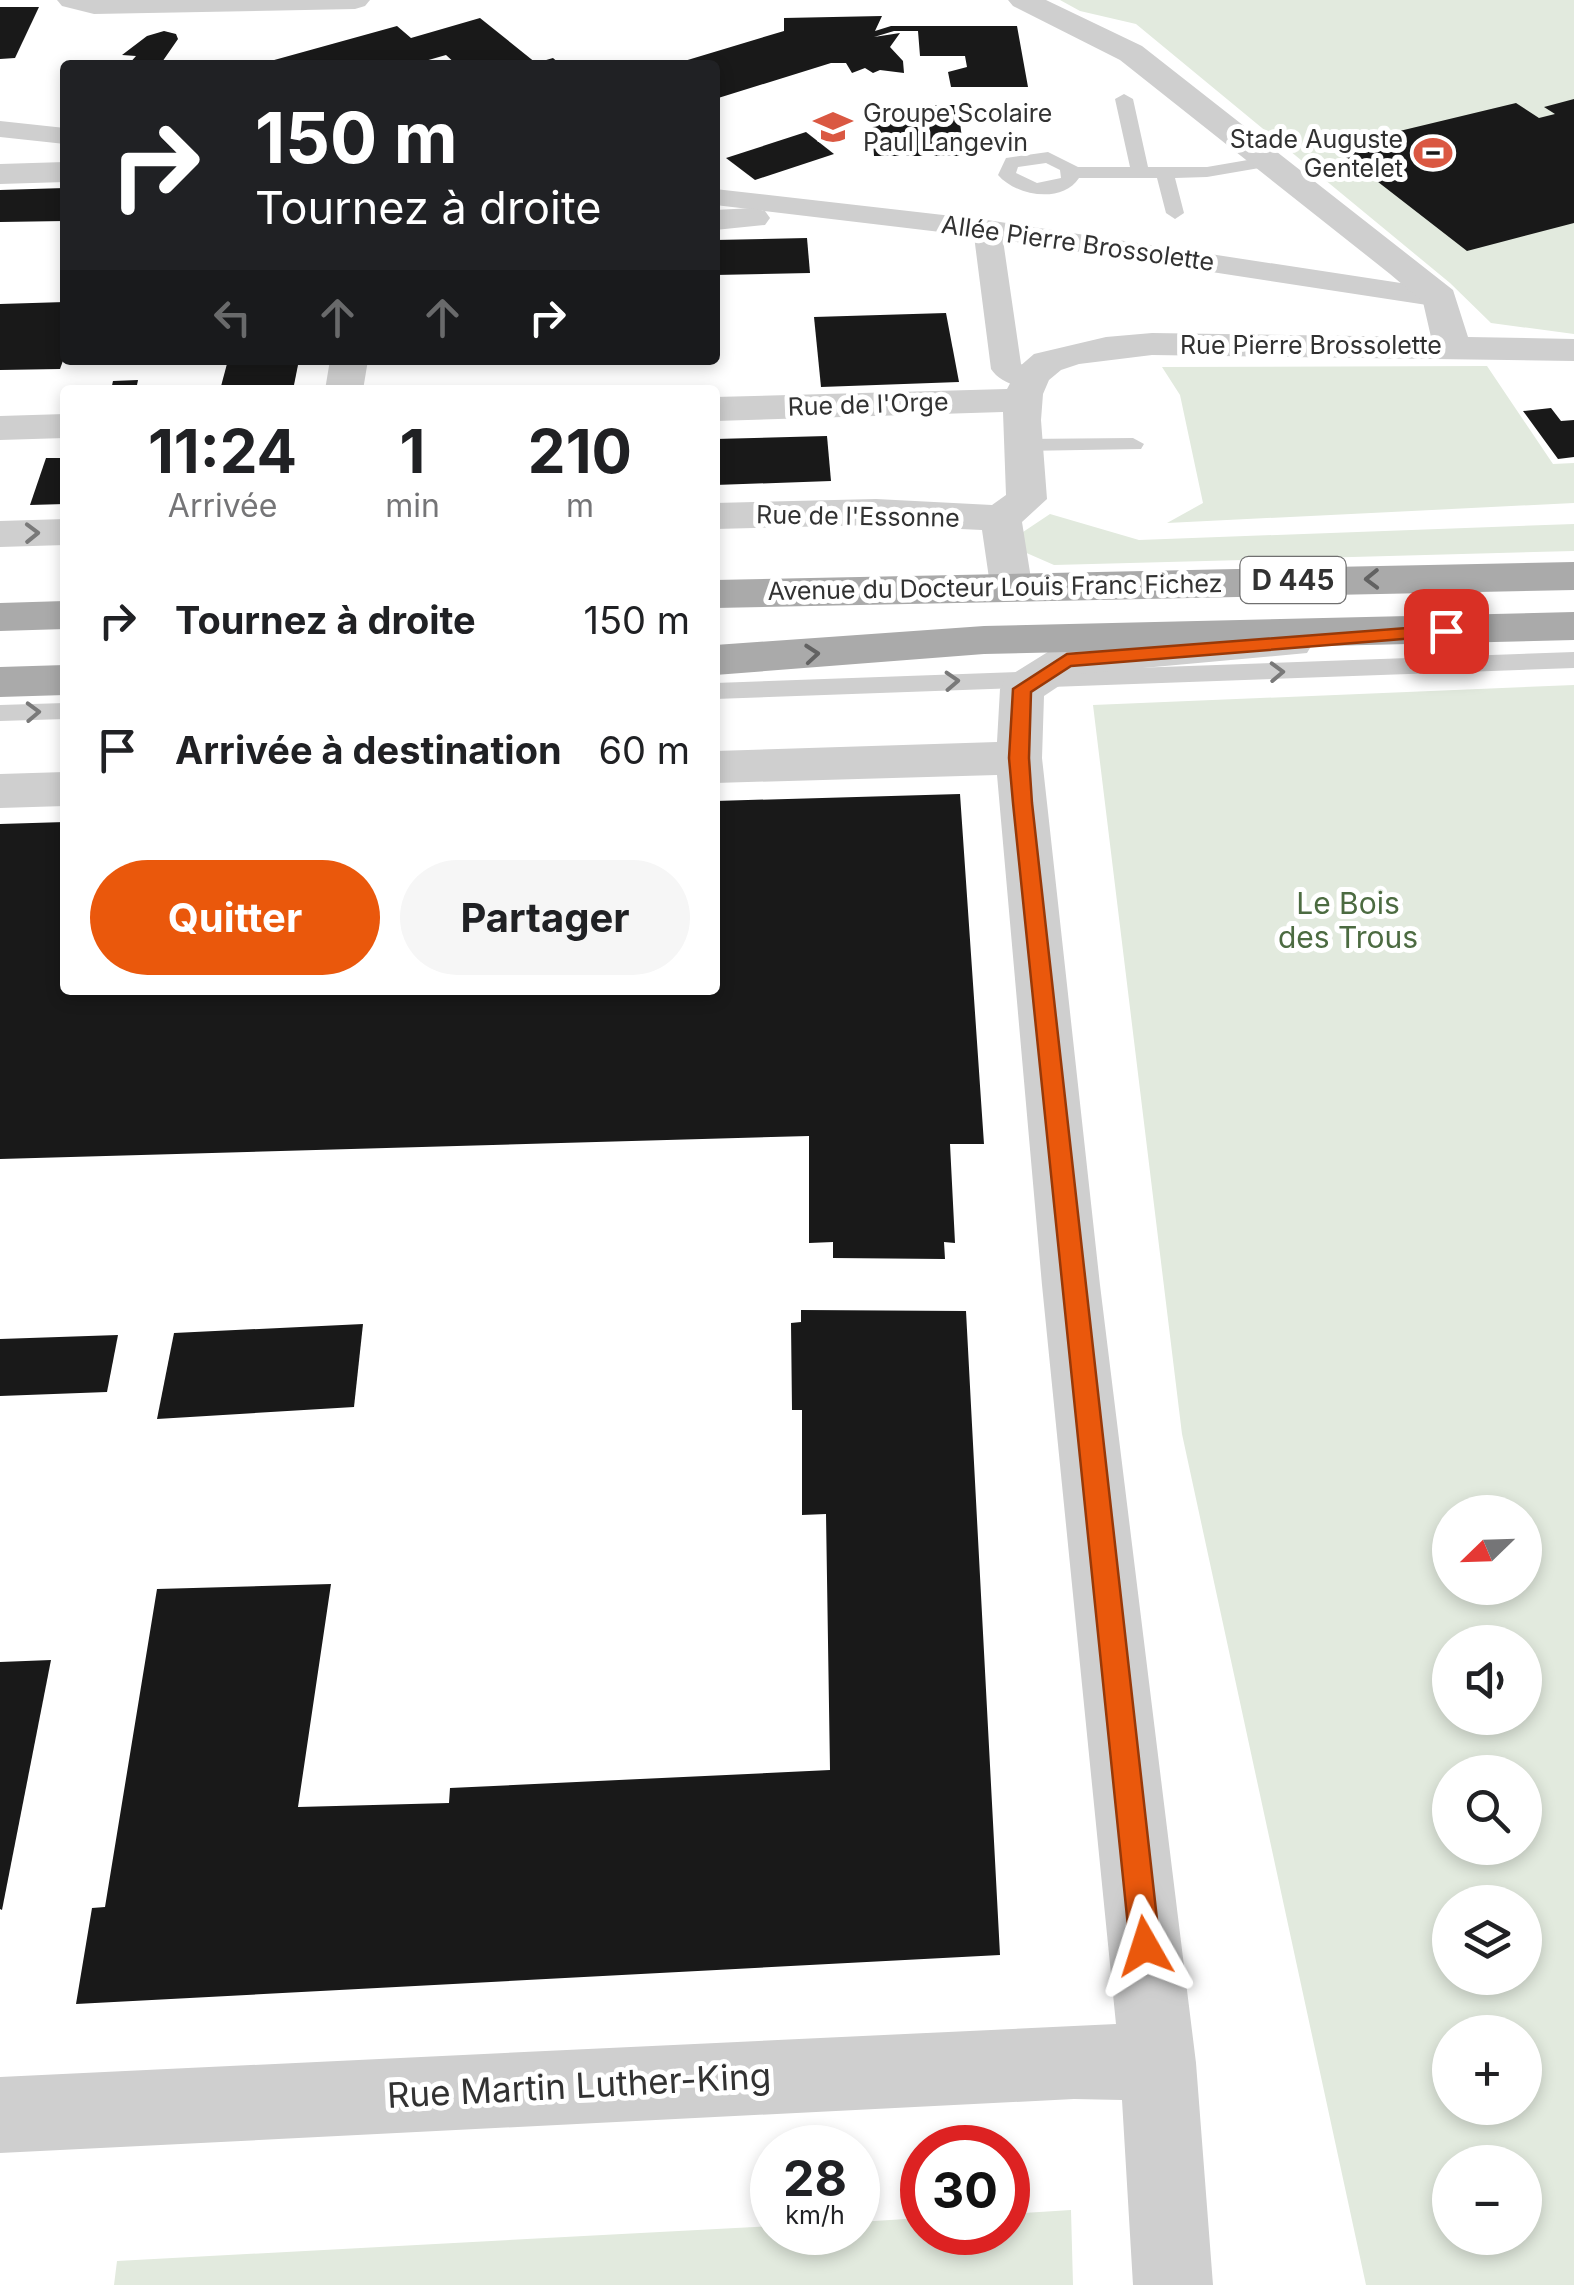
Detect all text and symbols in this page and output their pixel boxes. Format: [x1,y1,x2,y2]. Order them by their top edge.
text: 150 m [255,95,458,180]
place label: Groupe Scolaire Paul Langevin [863,98,1052,157]
icon: right [90,100,220,230]
school or university icon: Groupe Scolaire Paul Langevin [812,106,854,148]
place label: Stade Auguste Gentelet [1230,124,1403,183]
sports icon: Stade Auguste Gentelet [1412,132,1454,174]
text: Tournez à droite [255,180,602,235]
street label: Allée Pierre Brossolette [940,209,1216,277]
icon: left [205,290,260,345]
icon: ahead [310,290,365,345]
icon: ahead [415,290,470,345]
icon: right [520,290,575,345]
street label: Rue Pierre Brossolette [1180,330,1442,360]
street label: Rue de l'Orge [787,386,949,422]
text: 11:24 [148,415,297,487]
text: 1 [400,415,425,487]
text: 210 [528,415,632,487]
text: Arrivée [168,486,277,525]
text: min [385,486,440,525]
text: m [566,486,594,525]
street label: Rue de l'Essonne [756,499,960,533]
one-way arrow [25,523,41,544]
road number: D 445 [1240,557,1346,603]
street label: Avenue du Docteur Louis Franc Fichez [767,568,1223,606]
one-way arrow [1363,568,1378,590]
pin [1404,589,1489,674]
icon: right [90,593,145,648]
text: Tournez à droite [175,597,476,643]
text: 150 m [583,597,690,643]
icon: arrive [1419,604,1474,659]
one-way arrow [805,644,821,666]
one-way arrow [1270,661,1286,682]
one-way arrow [945,671,961,692]
one-way arrow [25,701,41,722]
icon: arrive [90,723,145,778]
text: Arrivée à destination [175,727,562,773]
text: 60 m [598,727,690,773]
button: Quitter [90,860,380,975]
button: Partager [400,860,690,975]
park label: Le Bois des Trous [1278,885,1418,955]
north arrow [1432,1495,1542,1605]
map controls [1432,1495,1542,2255]
button: sound [1432,1625,1542,1735]
button: search [1432,1755,1542,1865]
button: layers [1432,1885,1542,1995]
position arrow [1093,1894,1197,1998]
button: + [1432,2015,1542,2125]
street label: Rue Martin Luther-King [386,2054,772,2116]
speed limit sign: 30 [900,2125,1030,2255]
button: − [1432,2145,1542,2255]
text: 28 [783,2148,847,2208]
text: km/h [785,2200,845,2230]

